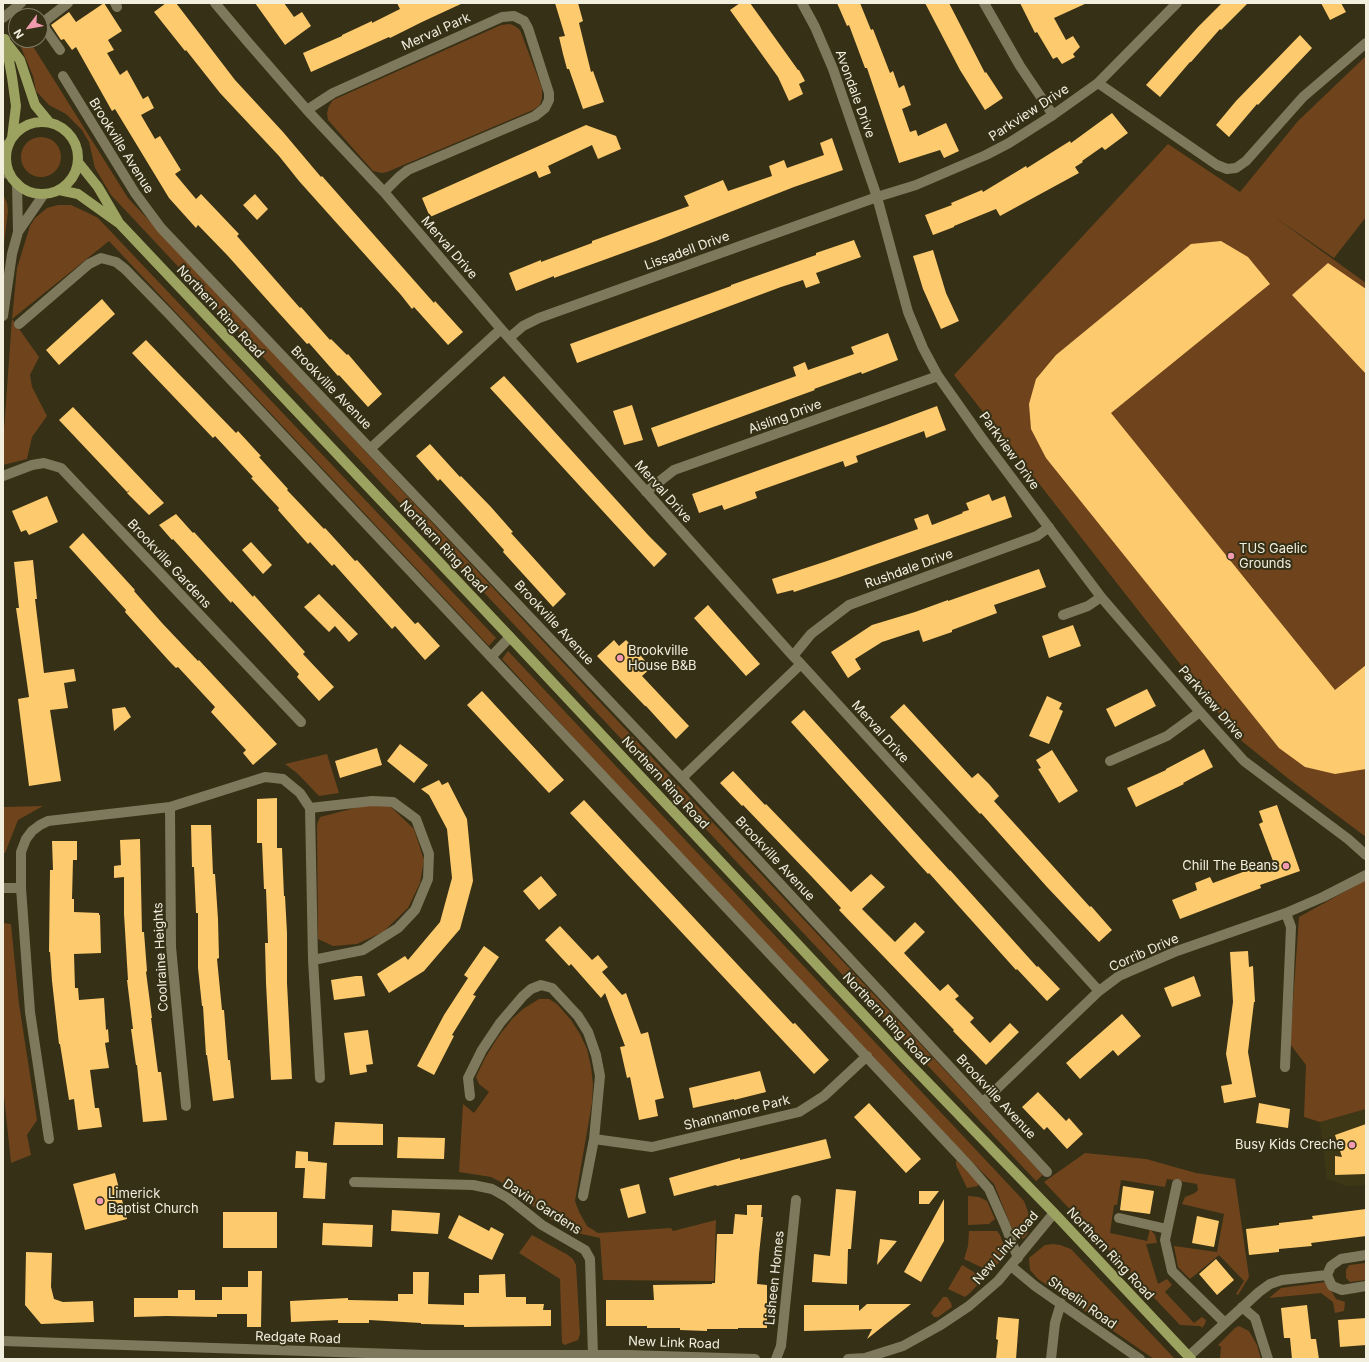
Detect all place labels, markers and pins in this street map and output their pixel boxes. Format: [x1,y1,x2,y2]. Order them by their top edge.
place label: TUS Gaelic Grounds [1239,541,1307,572]
marker: TUS Gaelic Grounds [1226,551,1236,561]
place label: Brookville House B&B [628,643,697,674]
marker: Brookville House B&B [615,653,625,663]
place label: Chill The Beans [1182,858,1278,874]
marker: Chill The Beans [1281,861,1291,871]
place label: Busy Kids Creche [1235,1137,1344,1153]
marker: Busy Kids Creche [1347,1140,1357,1150]
place label: Limerick Baptist Church [108,1186,199,1217]
marker: Limerick Baptist Church [95,1196,105,1206]

